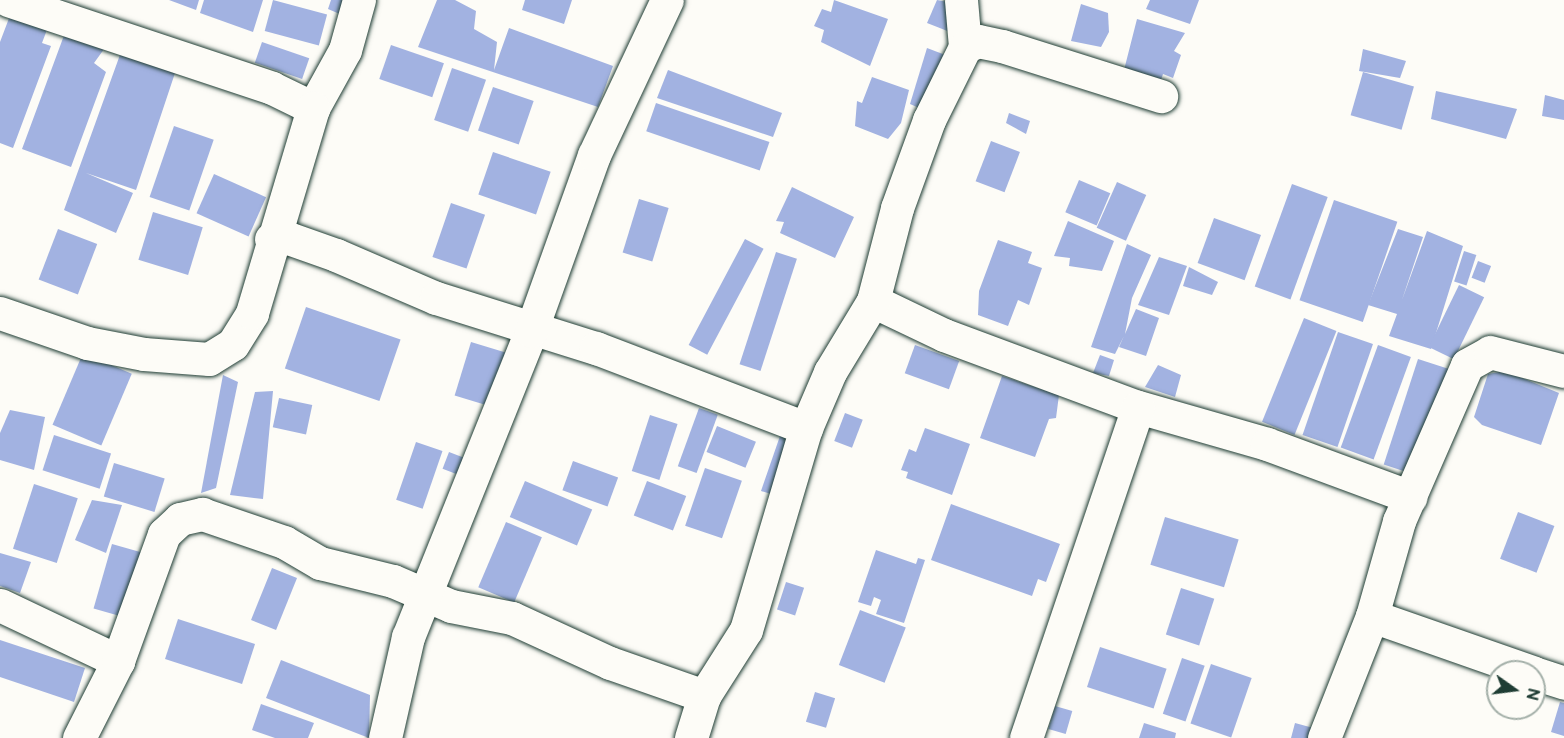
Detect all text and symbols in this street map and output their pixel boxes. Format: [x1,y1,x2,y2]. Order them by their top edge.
north arrow [1486,660,1546,720]
text: N [1521,686,1543,702]

